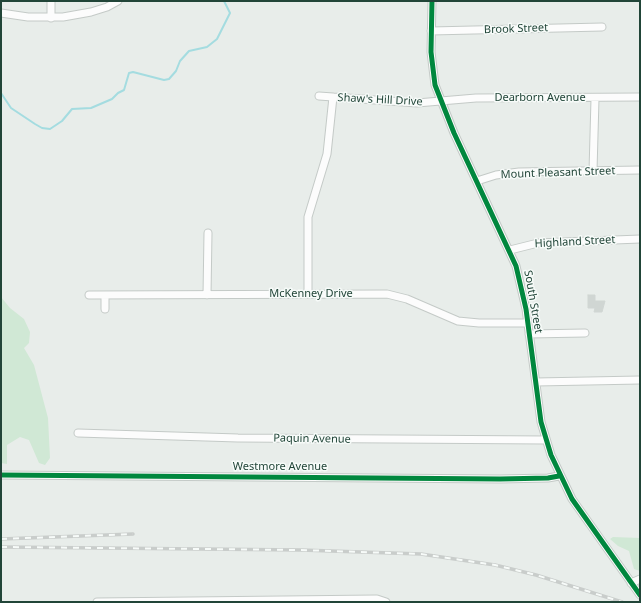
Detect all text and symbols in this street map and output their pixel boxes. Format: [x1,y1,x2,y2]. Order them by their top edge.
street label: Brook Street [484,21,548,37]
street label: Shaw's Hill Drive [337,91,423,109]
street label: Dearborn Avenue [494,91,586,105]
street label: Mount Pleasant Street [500,164,616,182]
street label: Highland Street [534,233,616,251]
street label: South Street [521,269,545,335]
street label: McKenney Drive [269,287,353,301]
street label: Paquin Avenue [273,432,351,446]
street label: Westmore Avenue [233,460,327,474]

